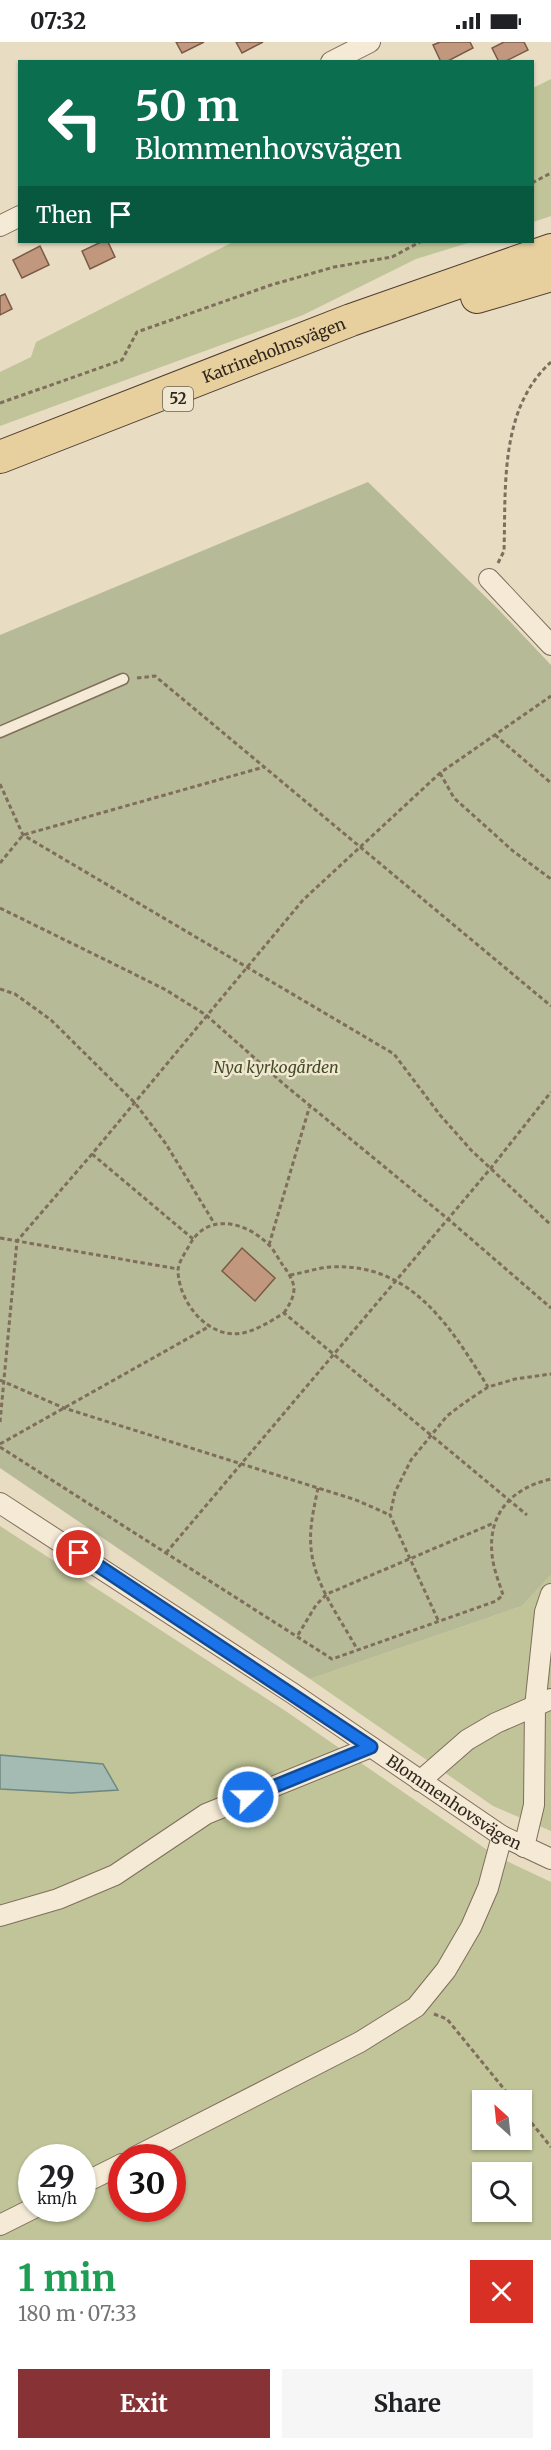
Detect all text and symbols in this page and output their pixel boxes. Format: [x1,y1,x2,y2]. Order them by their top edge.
text: 07:32 [30,7,86,35]
text: 50 m [135,80,239,132]
icon: left [36,84,114,162]
text: Blommenhovsvägen [135,132,402,166]
icon: arrive [104,198,137,231]
text: Then [36,201,92,229]
street label: Katrineholmsvägen [199,313,349,387]
road number: 52 [163,387,193,411]
park label: Nya kyrkogården [213,1057,339,1077]
pin [53,1527,104,1578]
icon: arrive [62,1536,95,1569]
street label: Blommenhovsvägen [383,1750,525,1854]
position arrow [216,1765,280,1829]
north arrow [472,2090,532,2150]
map controls [472,2090,532,2222]
speed limit sign: 30 [108,2144,186,2222]
text: 29 [39,2157,75,2195]
button: search [472,2162,532,2222]
text: km/h [37,2189,77,2208]
text: 1 min [18,2256,116,2301]
button: close [470,2260,533,2323]
text: 180 m · 07:33 [18,2301,137,2326]
button: Exit [18,2369,270,2438]
button: Share [282,2369,533,2438]

